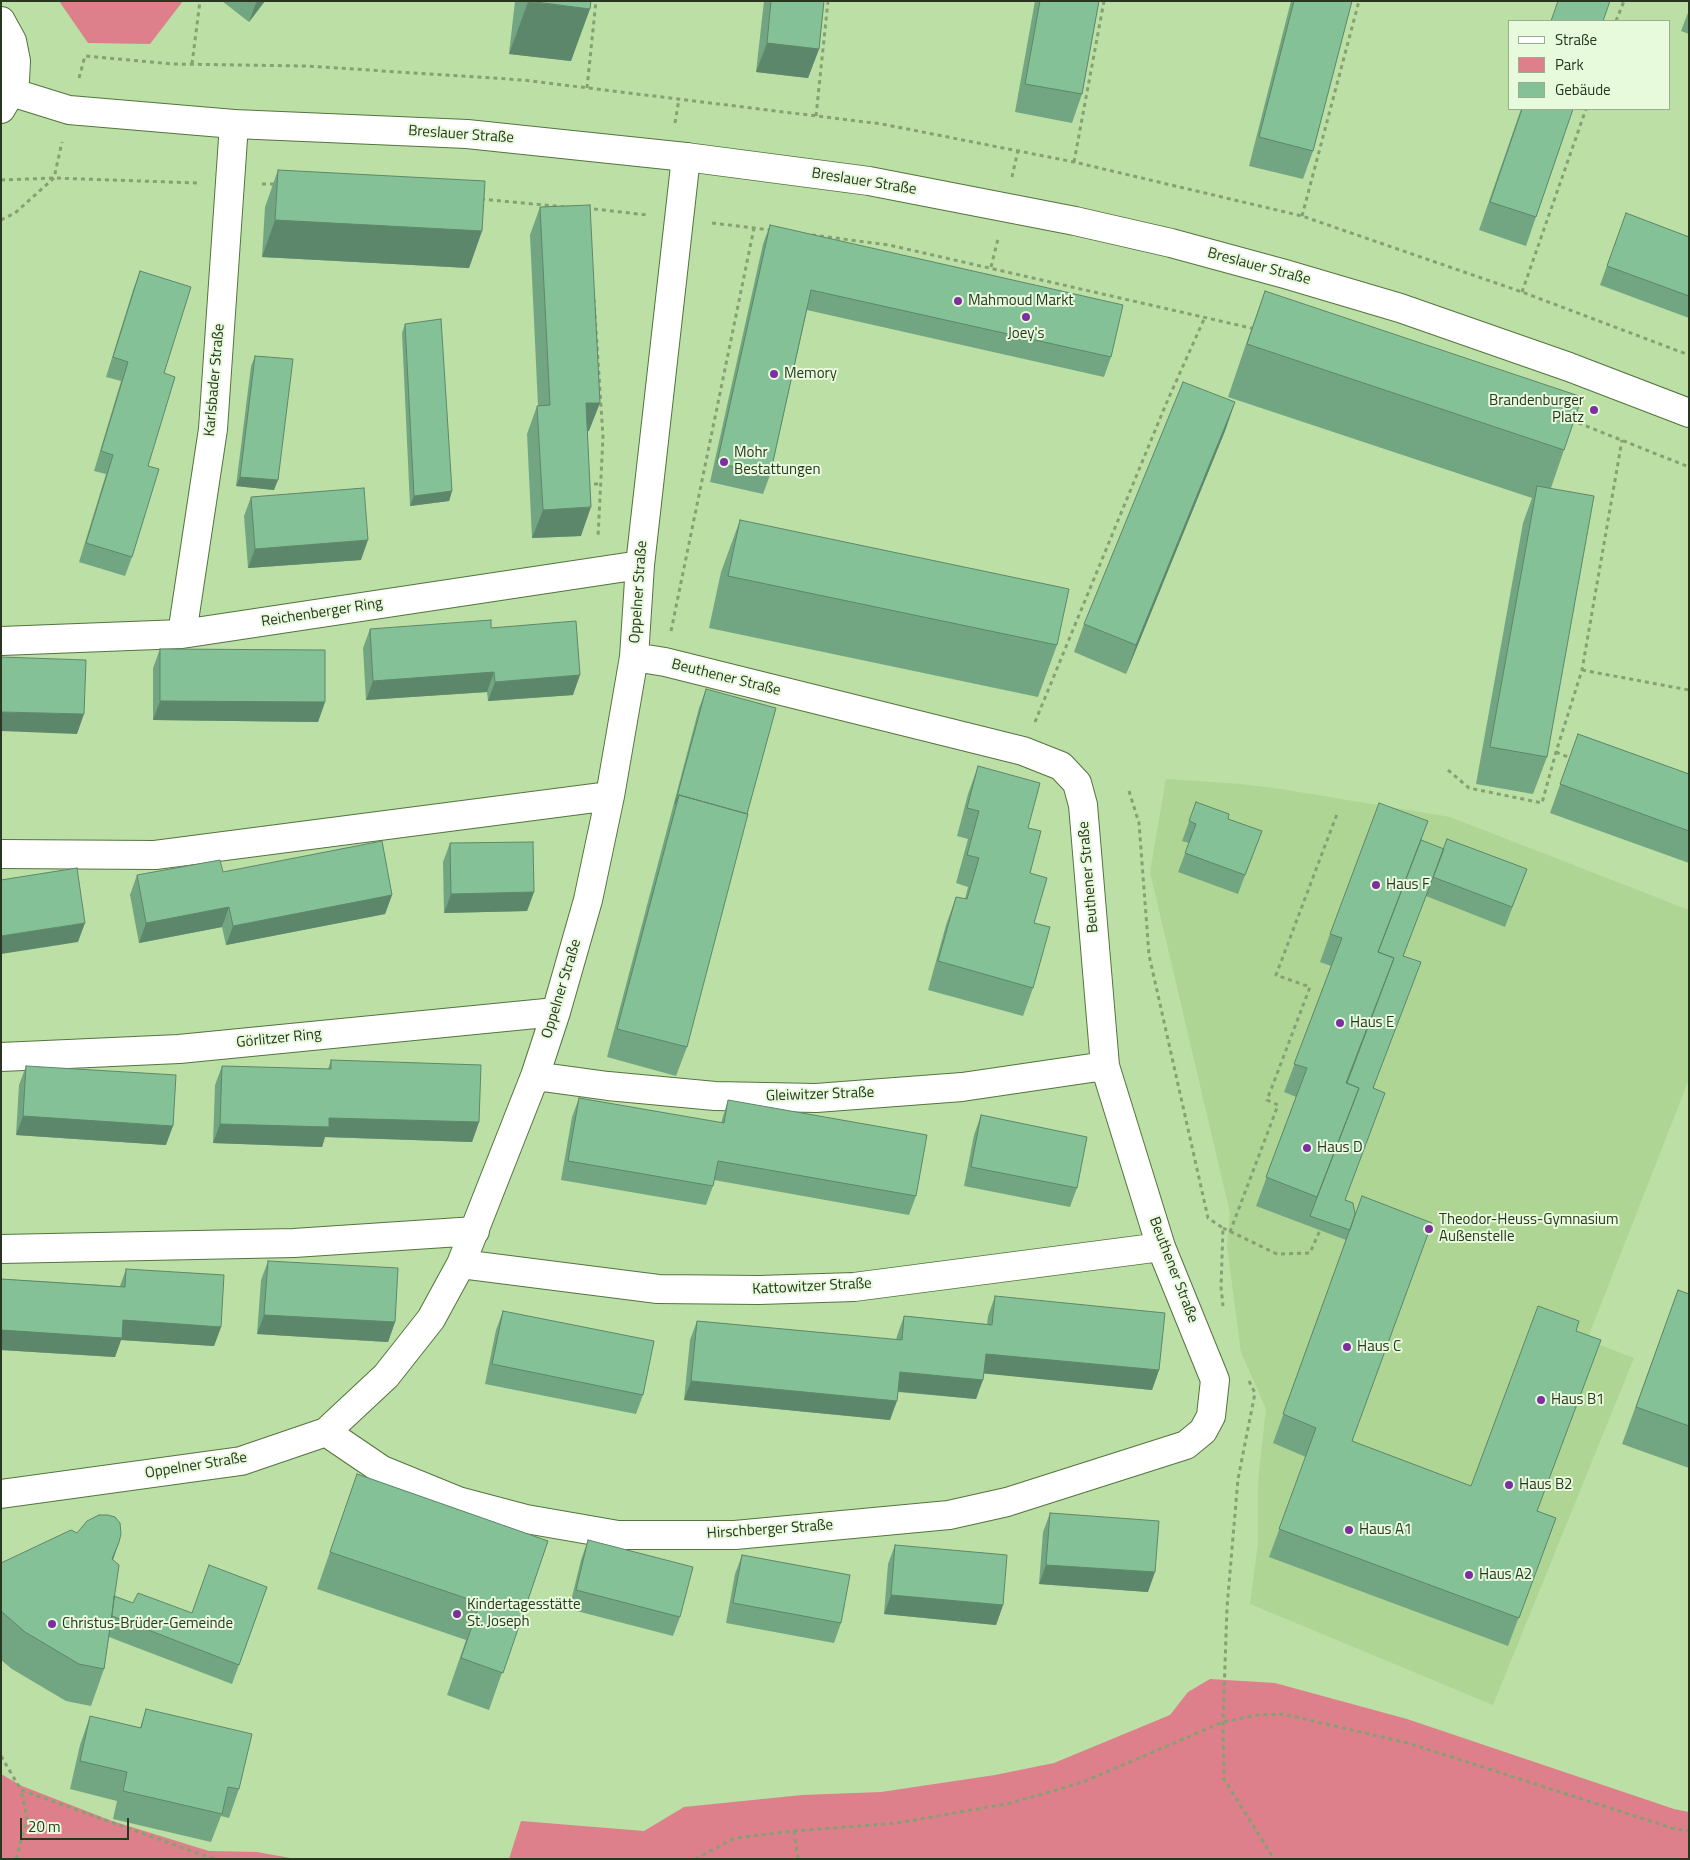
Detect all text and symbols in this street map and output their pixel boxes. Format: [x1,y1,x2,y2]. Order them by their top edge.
legend [1508,20,1670,110]
text: Straße [1555,28,1597,51]
text: Park [1555,53,1584,76]
text: Gebäude [1555,78,1611,101]
street label: Breslauer Straße [408,122,514,148]
street label: Breslauer Straße [810,165,918,199]
street label: Breslauer Straße [1205,245,1313,289]
place label: Mahmoud Markt [968,292,1074,310]
marker: Mahmoud Markt [952,295,964,307]
marker: Joey's [1020,311,1032,323]
street label: Karlsbader Straße [201,323,229,437]
place label: Joey's [1008,325,1044,343]
place label: Memory [784,365,837,383]
marker: Memory [768,368,780,380]
place label: Brandenburger Platz [1489,392,1584,427]
marker: Brandenburger Platz [1588,404,1600,416]
place label: Mohr Bestattungen [734,444,820,479]
marker: Mohr Bestattungen [718,456,730,468]
street label: Oppelner Straße [626,540,652,644]
street label: Reichenberger Ring [260,595,384,631]
street label: Beuthener Straße [670,656,782,700]
street label: Beuthener Straße [1075,820,1103,934]
place label: Haus F [1386,876,1430,894]
marker: Haus F [1370,879,1382,891]
street label: Oppelner Straße [538,937,586,1041]
place label: Haus E [1350,1014,1394,1032]
marker: Haus E [1334,1017,1346,1029]
street label: Görlitzer Ring [236,1026,322,1052]
street label: Gleiwitzer Straße [765,1084,875,1106]
place label: Haus D [1317,1139,1363,1157]
marker: Haus D [1301,1142,1313,1154]
place label: Theodor-Heuss-Gymnasium Außenstelle [1439,1211,1619,1246]
street label: Beuthener Straße [1145,1215,1201,1325]
marker: Theodor-Heuss-Gymnasium Außenstelle [1423,1223,1435,1235]
street label: Kattowitzer Straße [752,1275,872,1299]
place label: Haus C [1357,1338,1401,1356]
marker: Haus C [1341,1341,1353,1353]
place label: Haus B1 [1551,1391,1605,1409]
marker: Haus B1 [1535,1394,1547,1406]
street label: Oppelner Straße [144,1449,248,1483]
place label: Haus B2 [1519,1476,1573,1494]
marker: Haus B2 [1503,1479,1515,1491]
street label: Hirschberger Straße [706,1517,834,1543]
place label: Haus A1 [1359,1521,1412,1539]
marker: Haus A1 [1343,1524,1355,1536]
place label: Haus A2 [1479,1566,1532,1584]
marker: Haus A2 [1463,1569,1475,1581]
place label: Kindertagesstätte St. Joseph [467,1596,580,1631]
marker: Kindertagesstätte St. Joseph [451,1608,463,1620]
place label: Christus-Brüder-Gemeinde [62,1615,233,1633]
marker: Christus-Brüder-Gemeinde [46,1618,58,1630]
scale bar [22,1808,131,1840]
text: 20 m [28,1815,61,1838]

